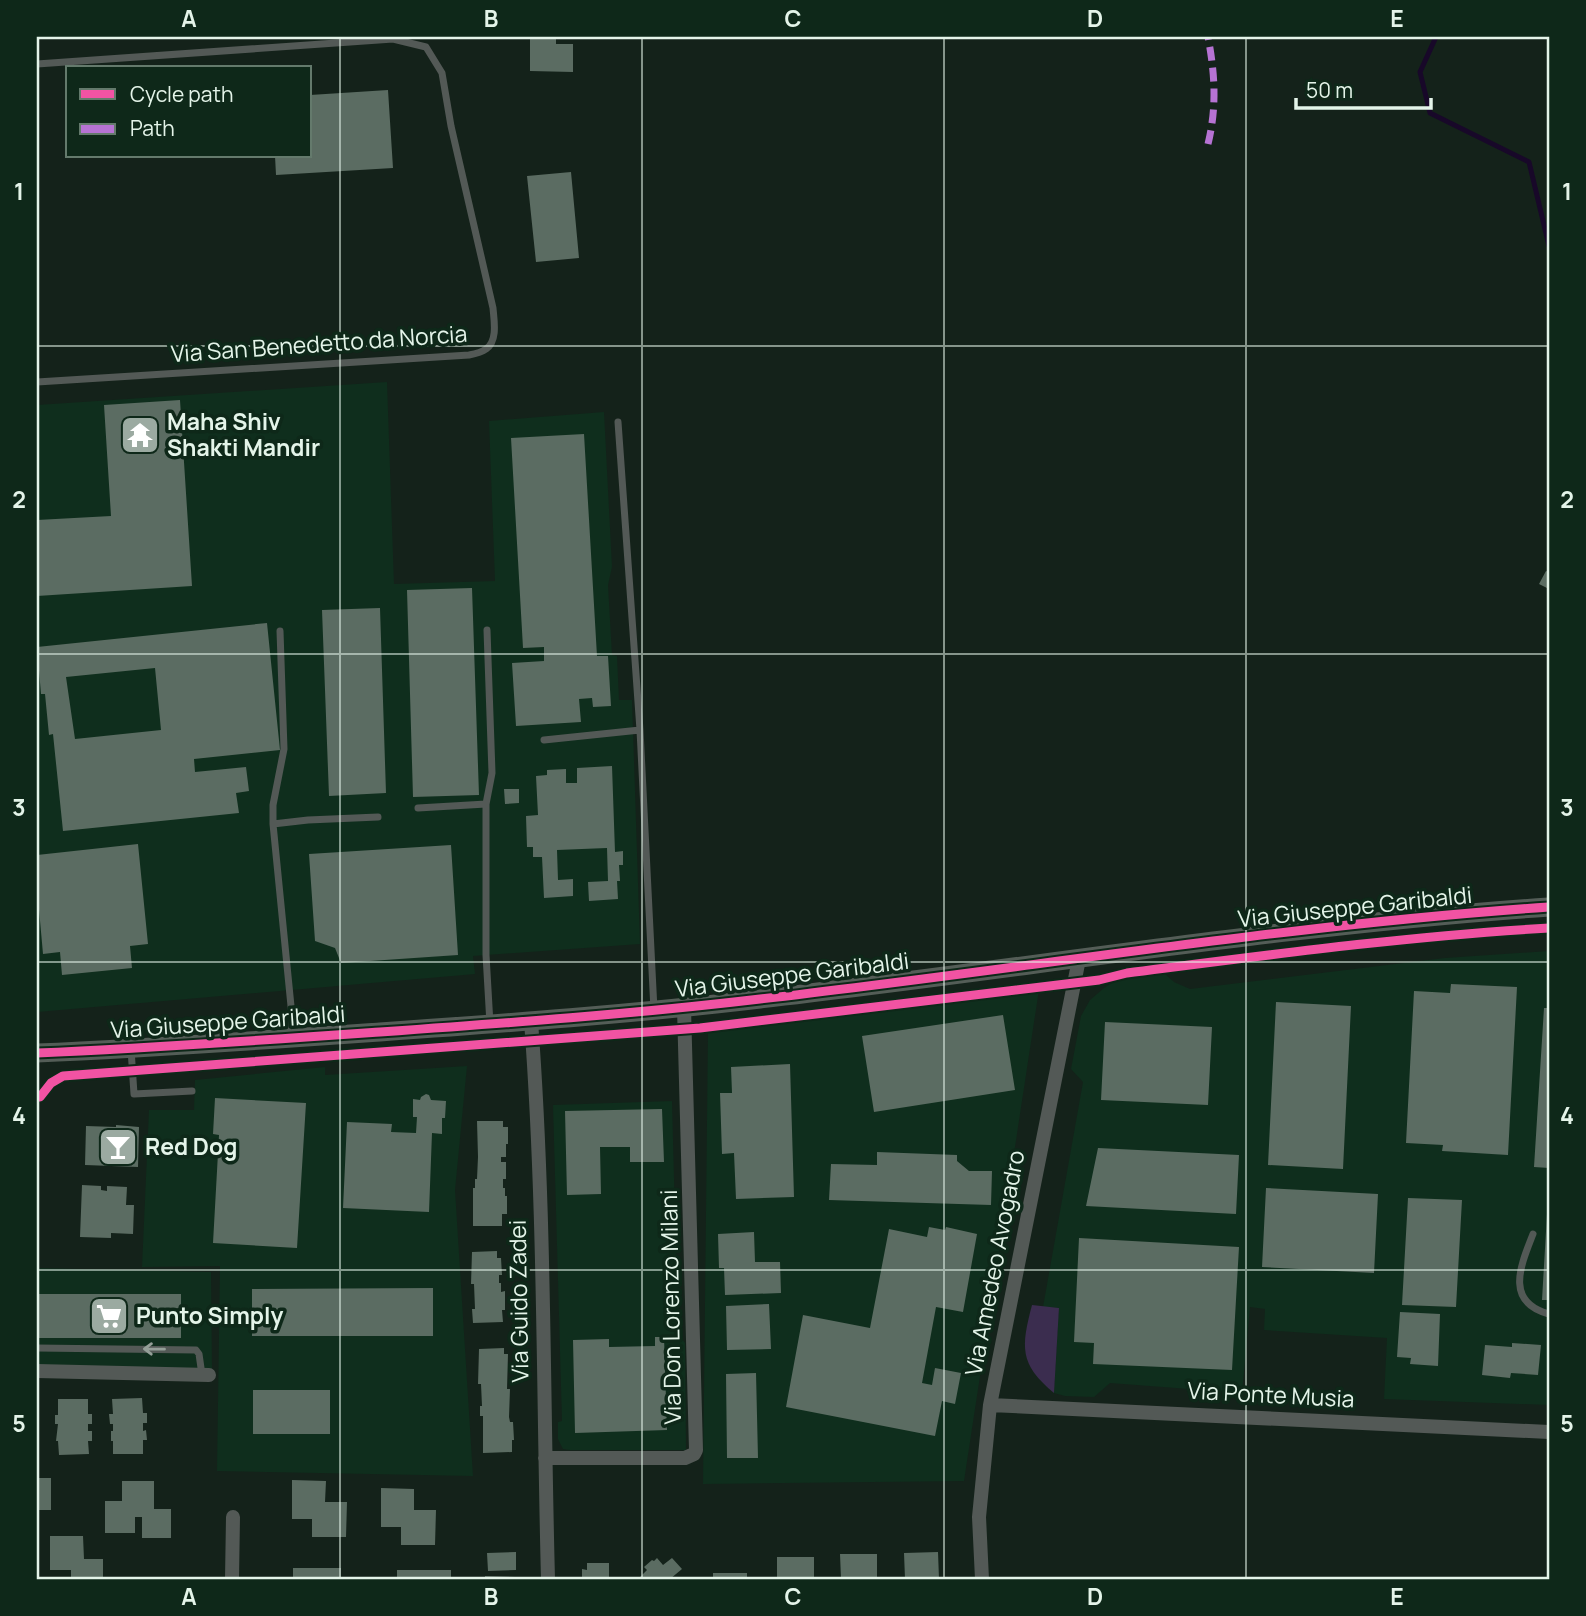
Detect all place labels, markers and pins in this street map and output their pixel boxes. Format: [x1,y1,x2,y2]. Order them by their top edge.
place label: Maha Shiv Shakti Mandir [167,405,320,463]
temple icon: Maha Shiv Shakti Mandir [119,414,161,456]
bar icon: Red Dog [97,1126,139,1168]
place label: Red Dog [145,1130,237,1162]
supermarket icon: Punto Simply [88,1295,130,1337]
place label: Punto Simply [136,1299,283,1331]

